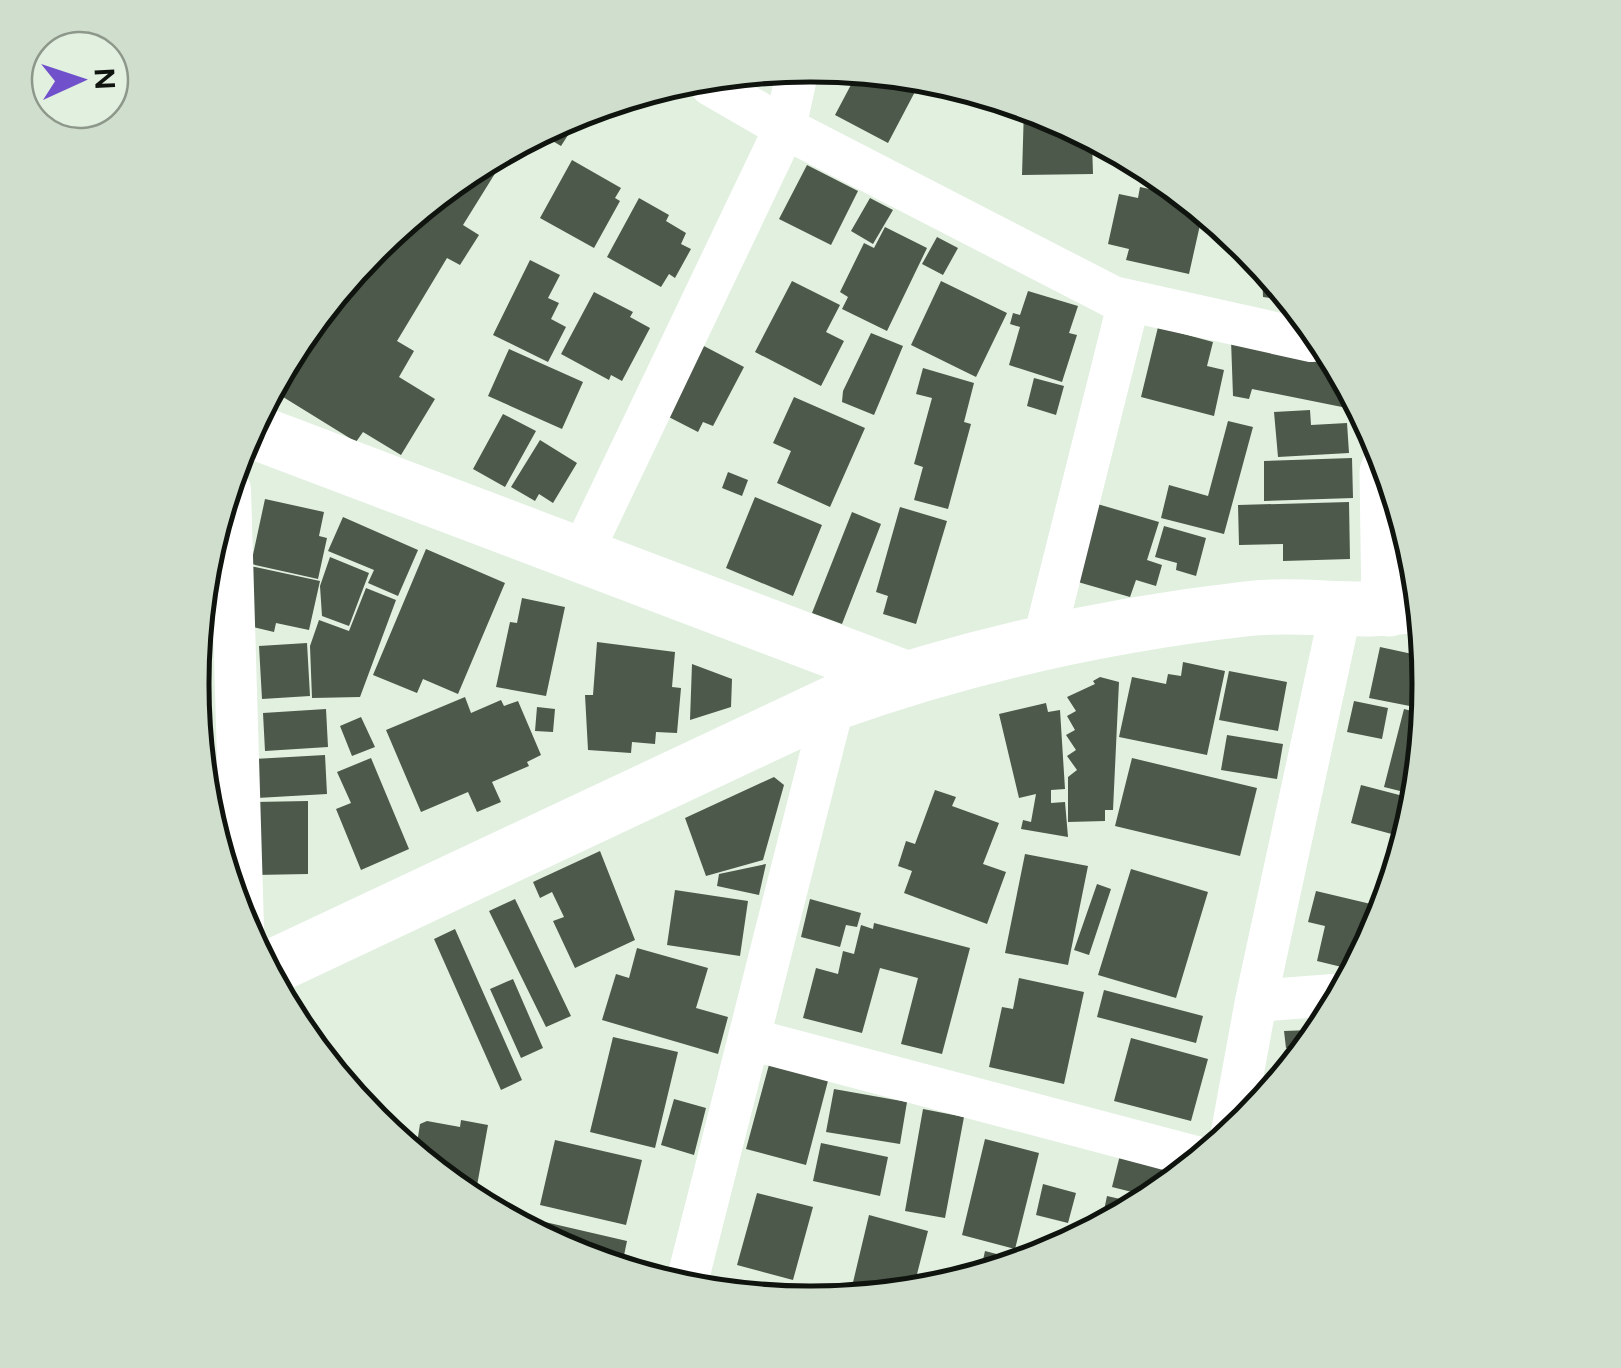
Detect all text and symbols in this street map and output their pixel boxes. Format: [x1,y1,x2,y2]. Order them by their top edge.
north arrow [30,30,130,130]
text: N [87,67,123,90]

